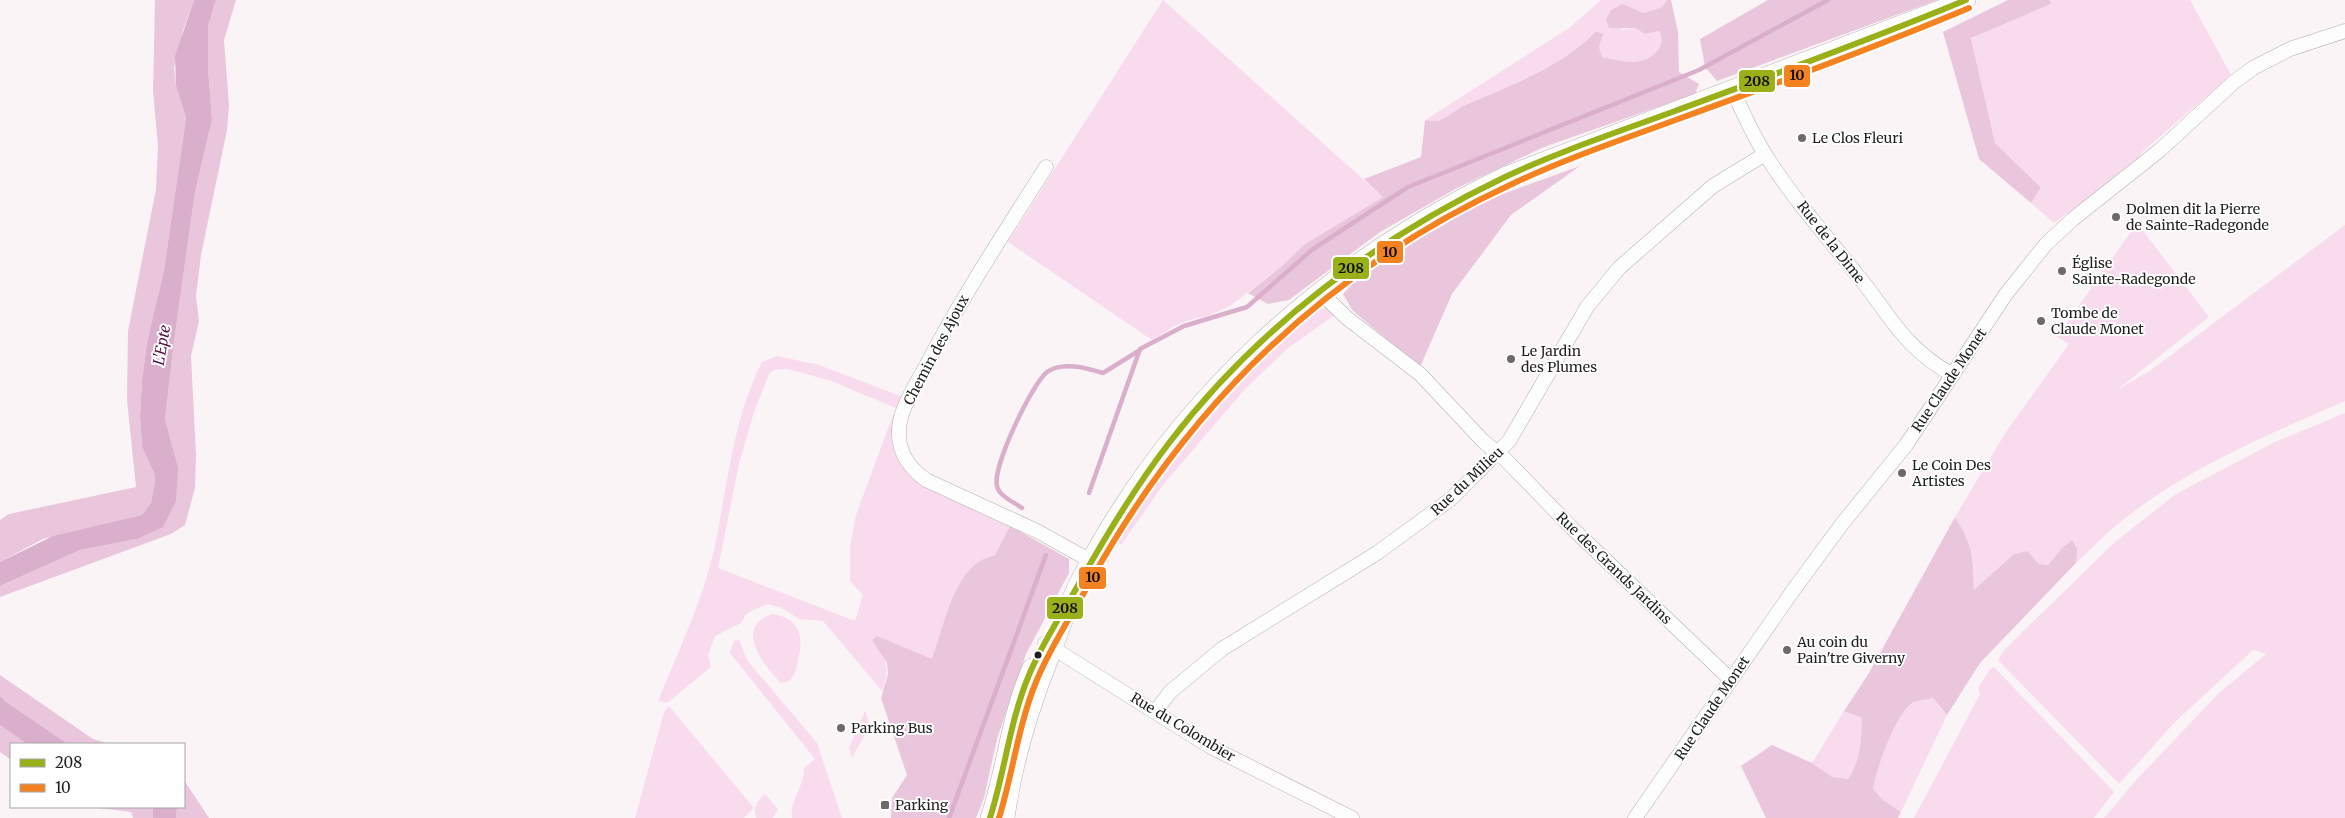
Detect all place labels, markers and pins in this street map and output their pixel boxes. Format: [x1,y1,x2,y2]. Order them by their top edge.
place label: Le Clos Fleuri [1812,129,1904,147]
marker: Le Clos Fleuri [1796,132,1808,144]
place label: Dolmen dit la Pierre de Sainte-Radegonde [2126,200,2269,234]
marker: Dolmen dit la Pierre de Sainte-Radegonde [2110,211,2122,223]
place label: Église Sainte-Radegonde [2072,254,2196,288]
marker: Église Sainte-Radegonde [2056,265,2068,277]
place label: Tombe de Claude Monet [2051,304,2144,338]
marker: Tombe de Claude Monet [2035,315,2047,327]
place label: Le Jardin des Plumes [1521,342,1597,376]
marker: Le Jardin des Plumes [1505,353,1517,365]
place label: Le Coin Des Artistes [1911,456,1991,490]
marker: Le Coin Des Artistes [1896,467,1908,479]
place label: Au coin du Pain'tre Giverny [1796,633,1906,667]
marker: Au coin du Pain'tre Giverny [1781,644,1793,656]
unlabelled marker [1033,650,1043,660]
place label: Parking Bus [851,719,933,737]
marker: Parking Bus [835,722,847,734]
place label: Parking [895,796,949,814]
marker: Parking [879,799,891,811]

